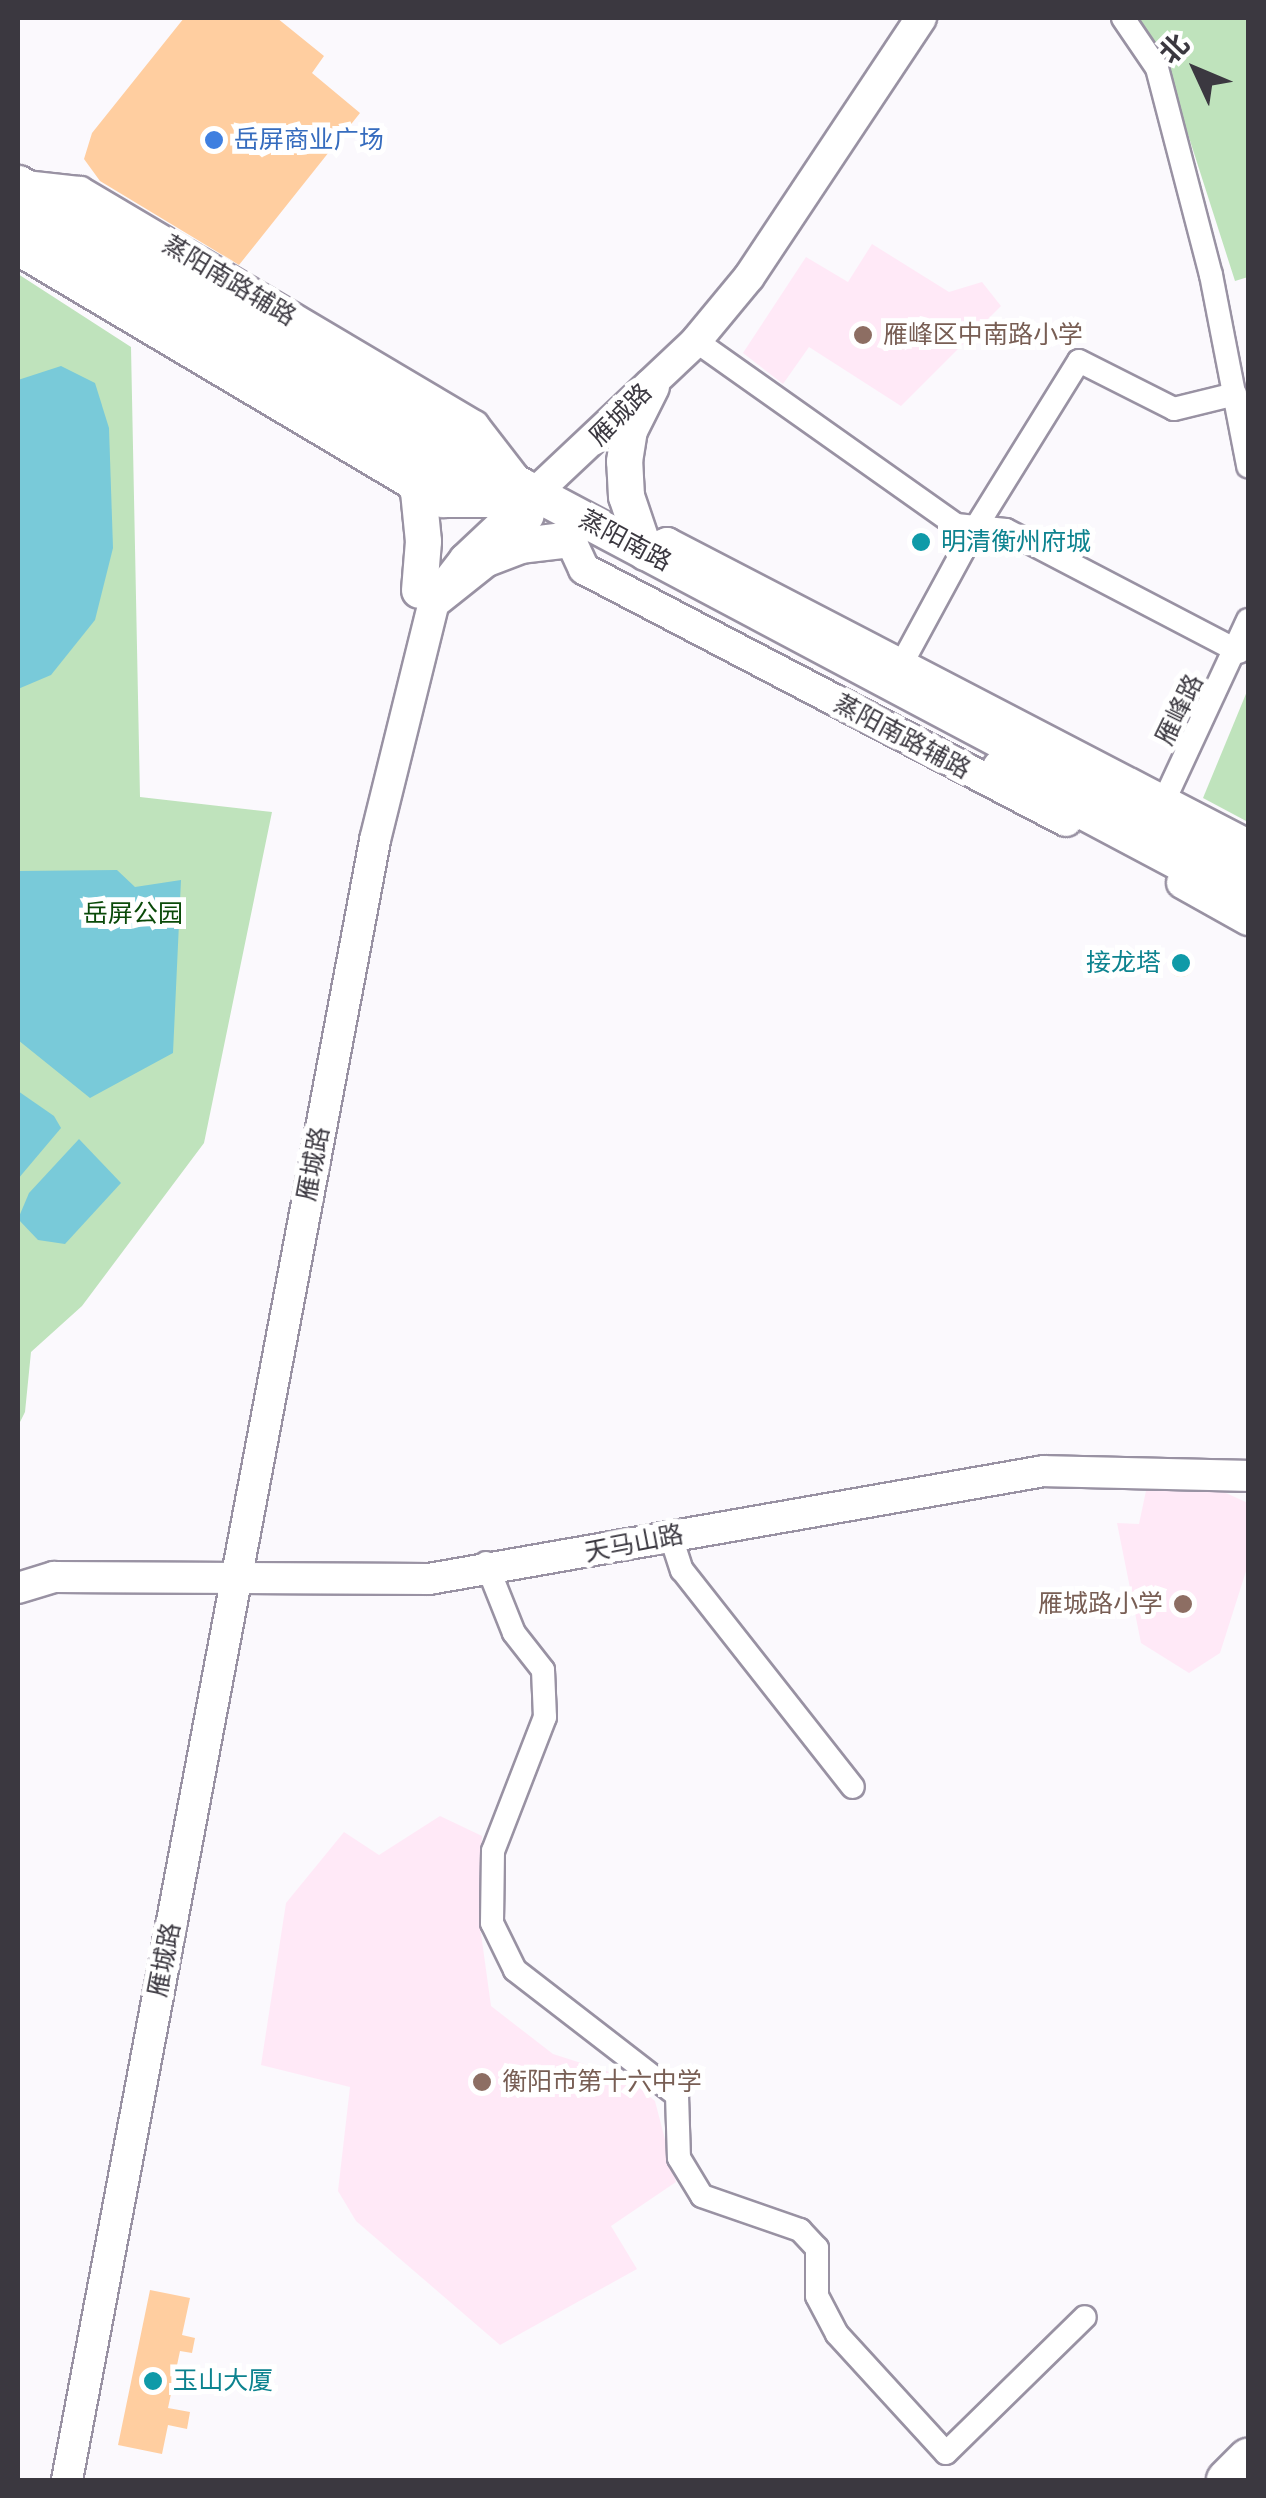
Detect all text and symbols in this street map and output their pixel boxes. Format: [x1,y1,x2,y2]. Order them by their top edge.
north arrow [1146,20,1246,120]
text: 北 [1152,27,1196,70]
place label: 岳屏商业广场 [234,125,384,155]
marker: 岳屏商业广场 [203,129,225,151]
street label: 蒸阳南路辅路 [157,230,301,332]
place label: 雁峰区中南路小学 [883,320,1083,350]
marker: 雁峰区中南路小学 [852,324,874,346]
street label: 雁城路 [584,378,658,452]
street label: 蒸阳南路 [574,504,676,578]
place label: 明清衡州府城 [941,527,1091,557]
marker: 明清衡州府城 [910,531,932,553]
street label: 雁峰路 [1150,670,1210,750]
street label: 蒸阳南路辅路 [829,689,975,785]
park label: 岳屏公园 [83,899,183,929]
place label: 接龙塔 [1086,948,1161,978]
marker: 接龙塔 [1170,952,1192,974]
street label: 雁城路 [292,1124,336,1204]
street label: 天马山路 [582,1520,686,1568]
place label: 雁城路小学 [1038,1589,1163,1619]
marker: 雁城路小学 [1172,1593,1194,1615]
street label: 雁城路 [143,1920,187,2000]
place label: 衡阳市第十六中学 [502,2067,702,2097]
marker: 衡阳市第十六中学 [471,2071,493,2093]
place label: 玉山大厦 [173,2366,273,2396]
marker: 玉山大厦 [142,2370,164,2392]

